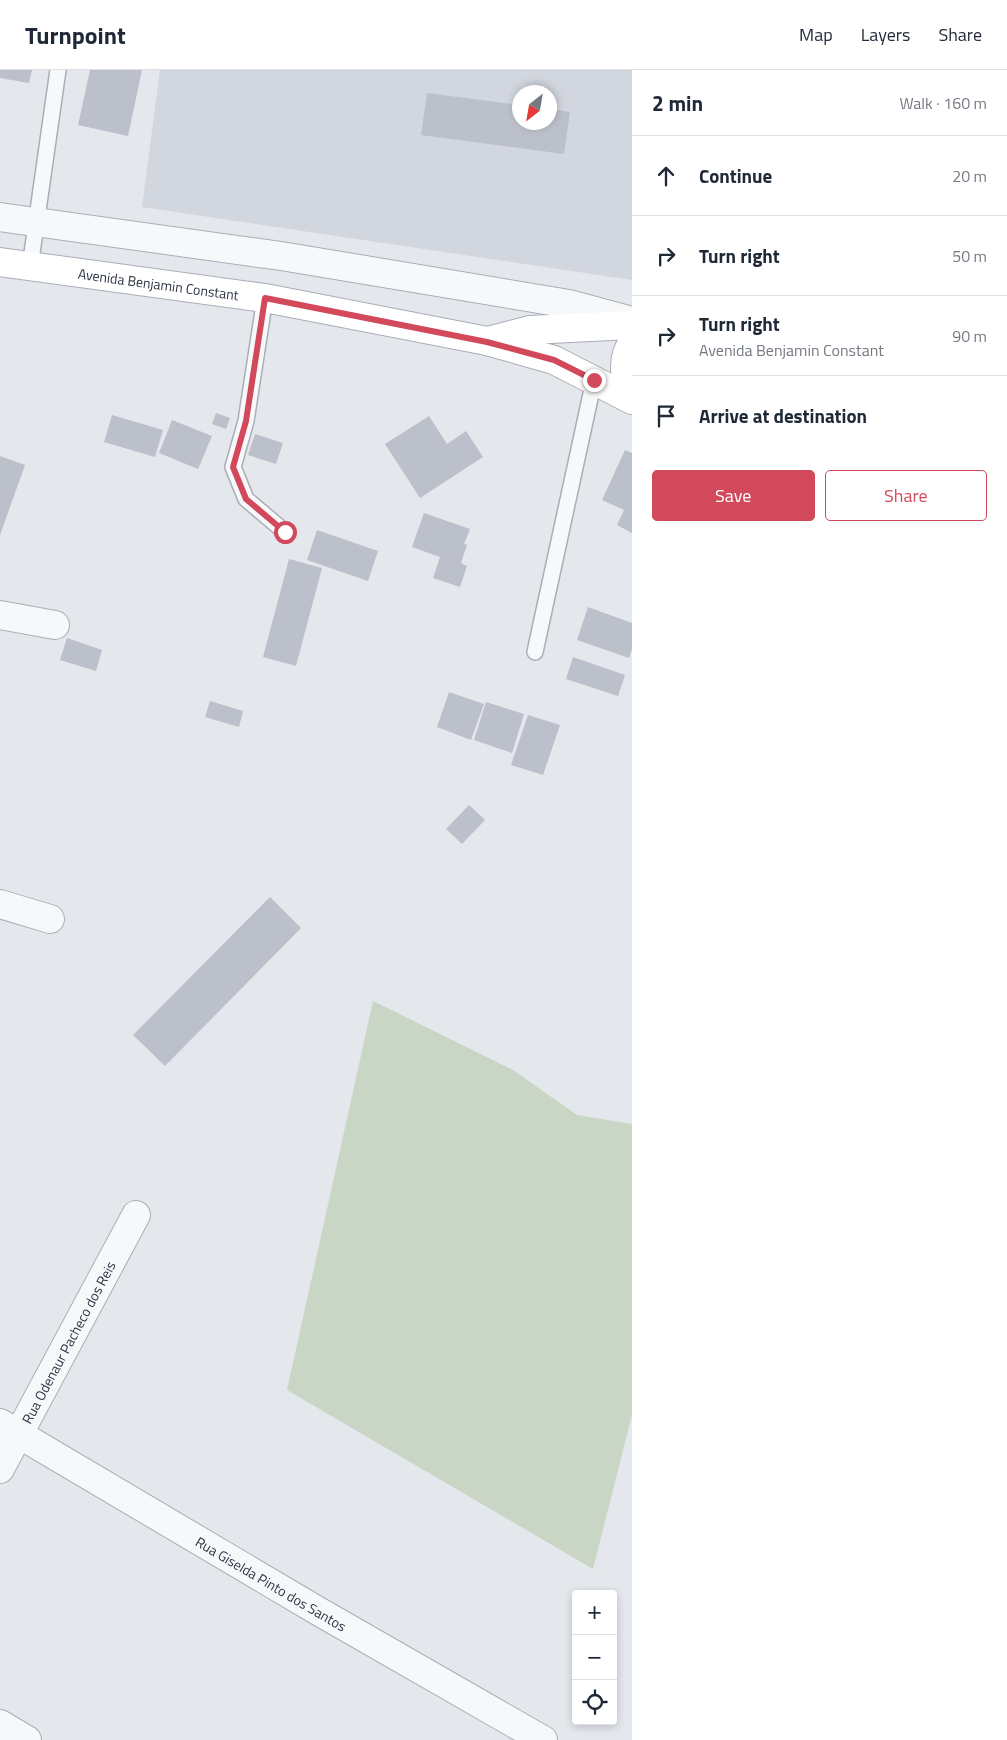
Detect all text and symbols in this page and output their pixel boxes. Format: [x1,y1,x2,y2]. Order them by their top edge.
text: Turnpoint [25,17,126,53]
text: Map [799,21,833,48]
text: Layers [861,21,910,48]
text: Share [938,21,982,48]
north arrow [512,85,557,130]
text: 2 min [652,87,703,119]
text: Walk · 160 m [899,91,987,115]
text: Continue [699,161,772,190]
icon: ahead [652,162,680,190]
text: 20 m [952,164,987,188]
text: Turn right [699,241,780,270]
icon: right [652,242,680,270]
text: 50 m [952,244,987,268]
street label: Avenida Benjamin Constant [77,262,240,305]
text: Turn right [699,309,780,338]
icon: right [652,322,680,350]
text: 90 m [952,324,987,348]
text: Avenida Benjamin Constant [699,338,884,362]
route end [583,369,606,392]
text: Arrive at destination [699,401,867,430]
icon: arrive [652,402,680,430]
button: Save [652,470,815,521]
button: Share [825,470,987,521]
route start [274,521,297,544]
street label: Rua Odenaur Pacheco dos Reis [16,1257,120,1427]
street label: Rua Giselda Pinto dos Santos [192,1531,351,1636]
map controls [572,1590,617,1725]
button: + [572,1590,617,1635]
button: − [572,1635,617,1680]
button: locate [572,1680,617,1725]

